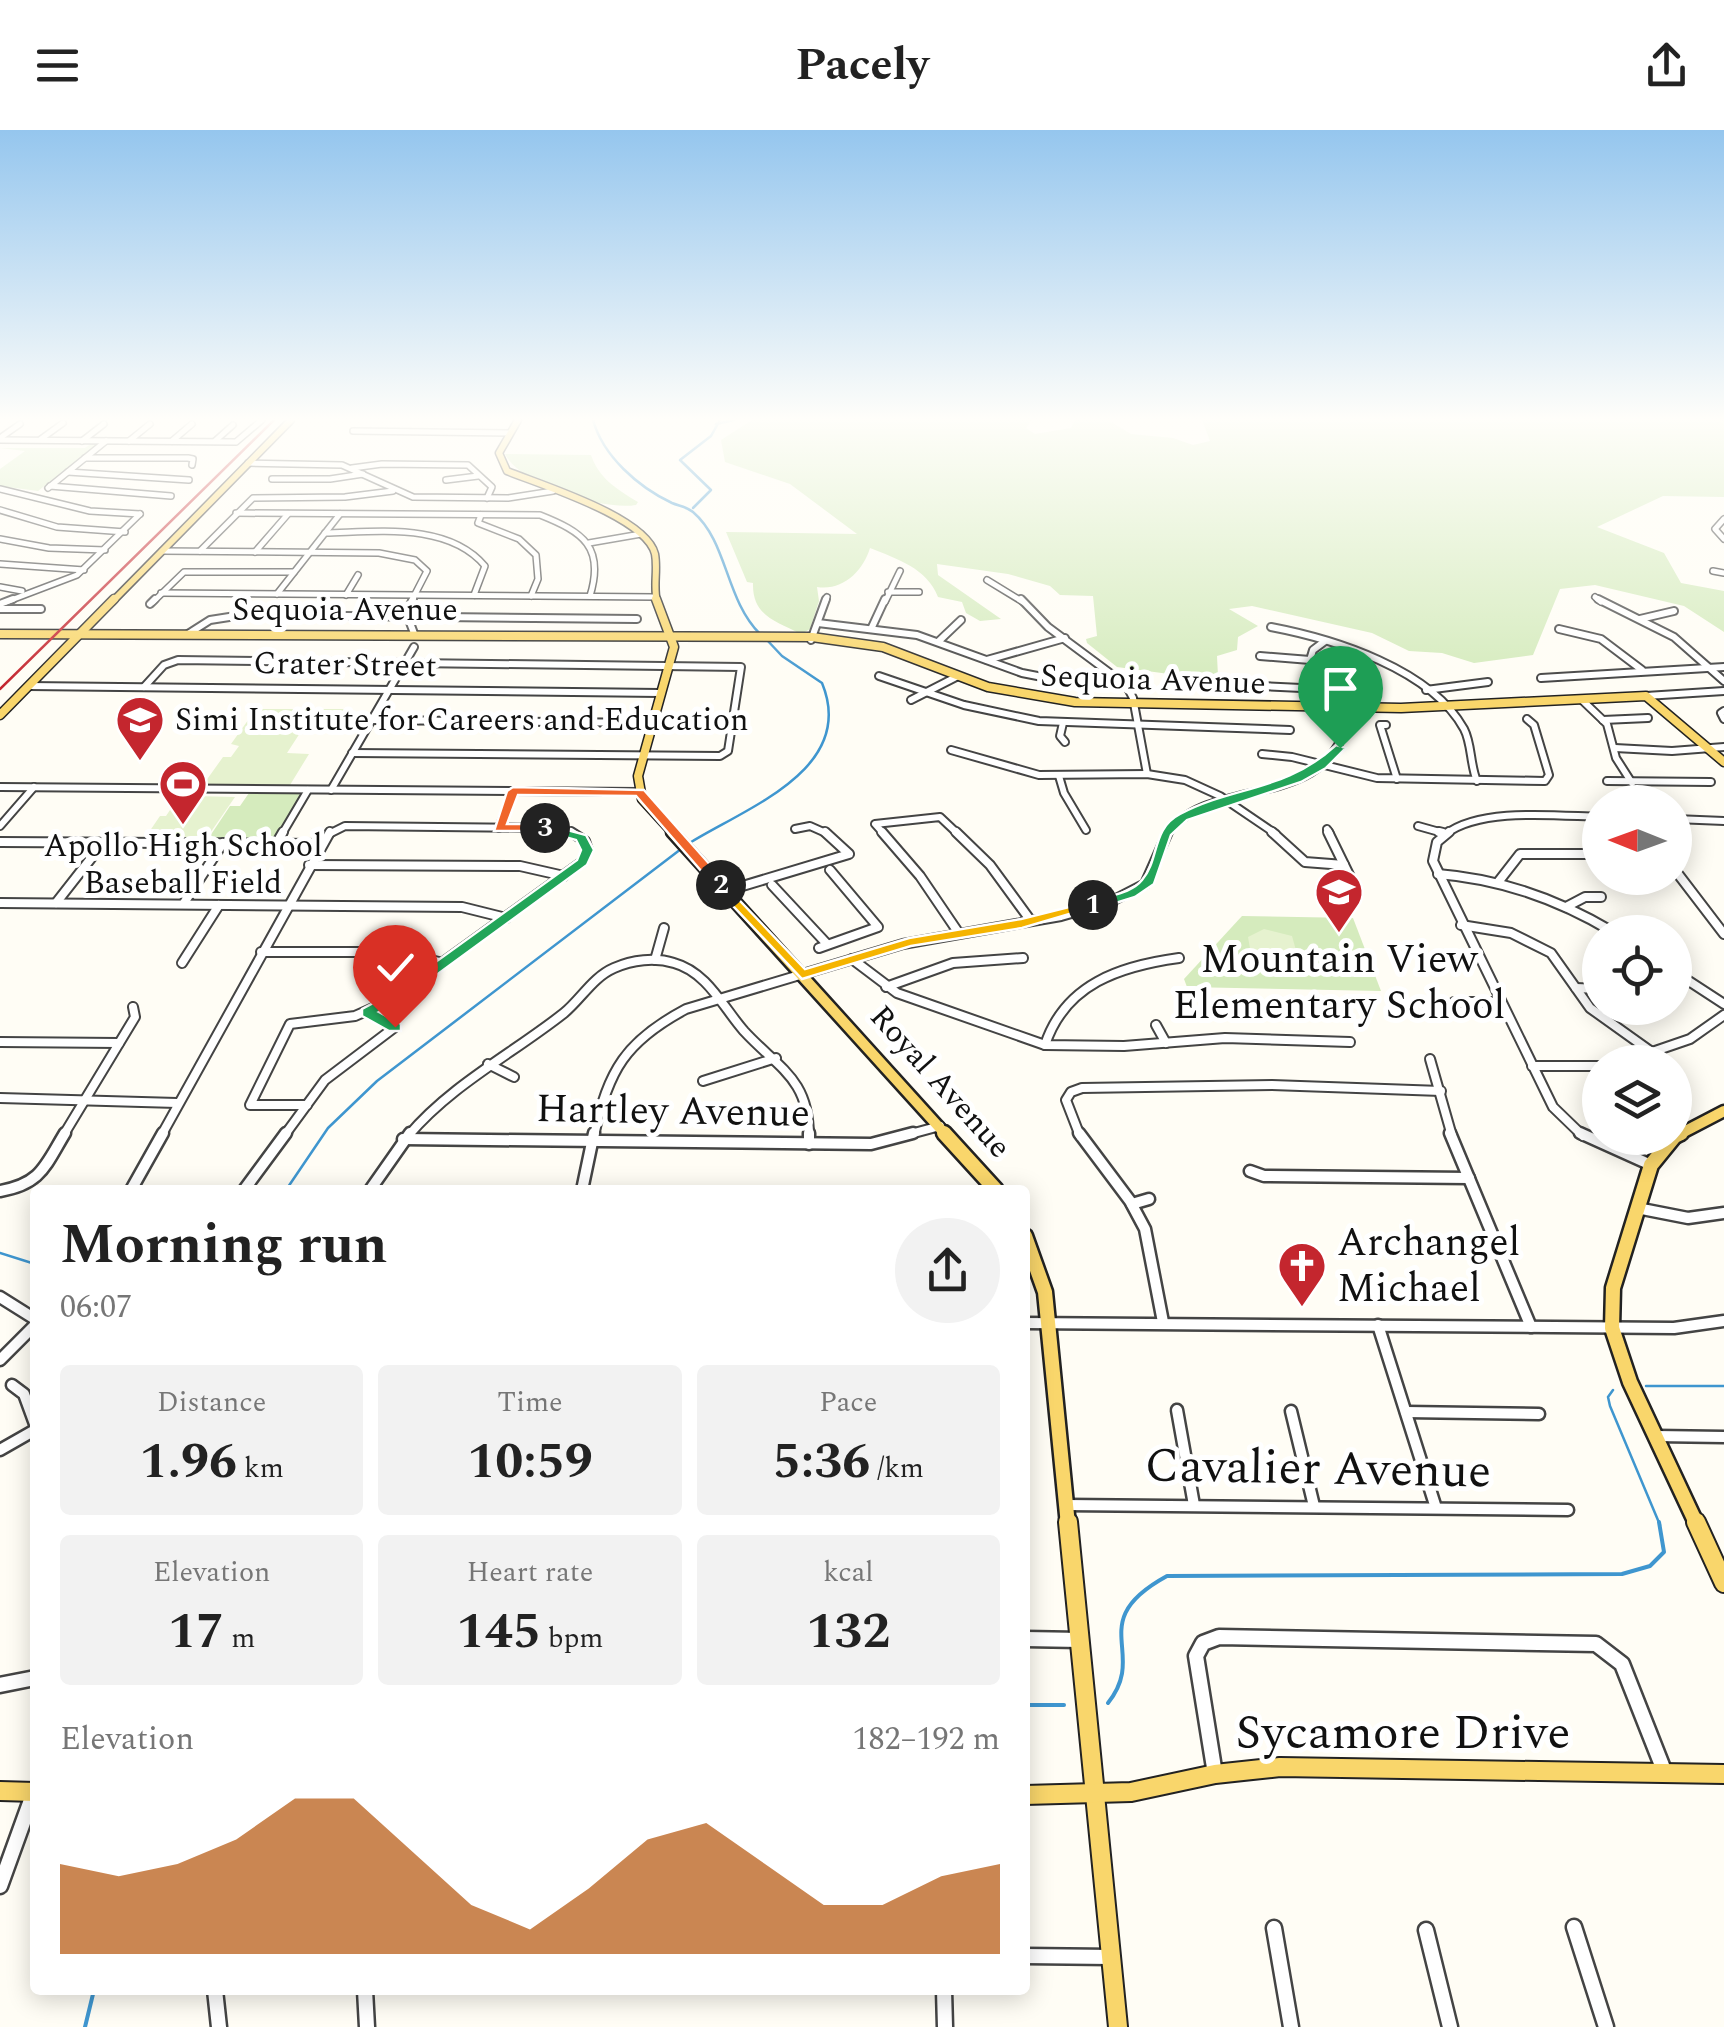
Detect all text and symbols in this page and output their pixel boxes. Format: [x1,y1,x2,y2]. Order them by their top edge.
text: Pacely [795,31,929,100]
icon: menu [30,38,85,93]
icon: share [1639,38,1694,93]
street label: Sequoia Avenue [232,586,458,635]
street label: Crater Street [253,639,437,691]
pin [1298,646,1383,749]
street label: Sequoia Avenue [1039,652,1267,708]
icon: arrive [1313,661,1368,716]
school or university icon: Simi Institute for Careers and Education [114,694,166,762]
place label: Simi Institute for Careers and Education [175,696,749,745]
sports icon: Apollo High School Baseball Field [157,758,209,826]
north arrow [1582,785,1692,895]
map controls [1582,785,1692,1155]
pin: 3 [520,803,570,853]
text: 3 [537,806,553,849]
place label: Apollo High School Baseball Field [43,822,323,908]
pin: 2 [696,860,746,910]
text: 2 [713,863,729,906]
school or university icon: Mountain View Elementary School [1313,866,1365,934]
pin: 1 [1068,880,1118,930]
text: 1 [1085,883,1101,926]
button: locate [1582,915,1692,1025]
pin [353,925,438,1028]
place label: Mountain View Elementary School [1173,930,1505,1037]
icon: check [368,940,423,995]
street label: Royal Avenue [857,994,1023,1170]
button: layers [1582,1045,1692,1155]
street label: Hartley Avenue [535,1079,811,1145]
text: Morning run [60,1204,388,1287]
place label: Archangel Michael [1337,1213,1520,1320]
button: share [895,1218,1000,1323]
church icon: Archangel Michael [1276,1240,1328,1308]
text: 06:07 [60,1283,132,1332]
text: Distance [157,1381,266,1424]
text: Time [497,1381,563,1424]
text: Pace [819,1381,877,1424]
text: 1.96 [140,1424,237,1500]
text: 10:59 [467,1424,593,1500]
text: 5:36 [773,1424,870,1500]
street label: Cavalier Avenue [1144,1429,1492,1509]
text: km [237,1447,284,1490]
text: /km [870,1447,924,1490]
text: Elevation [153,1551,270,1594]
text: Heart rate [467,1551,593,1594]
text: kcal [823,1551,873,1594]
text: 17 [168,1594,224,1670]
text: 145 [457,1594,541,1670]
text: 132 [806,1594,890,1670]
text: m [224,1617,255,1660]
text: bpm [541,1617,603,1660]
street label: Sycamore Drive [1236,1697,1571,1770]
text: Elevation [60,1715,194,1764]
text: 182–192 m [852,1715,1000,1764]

